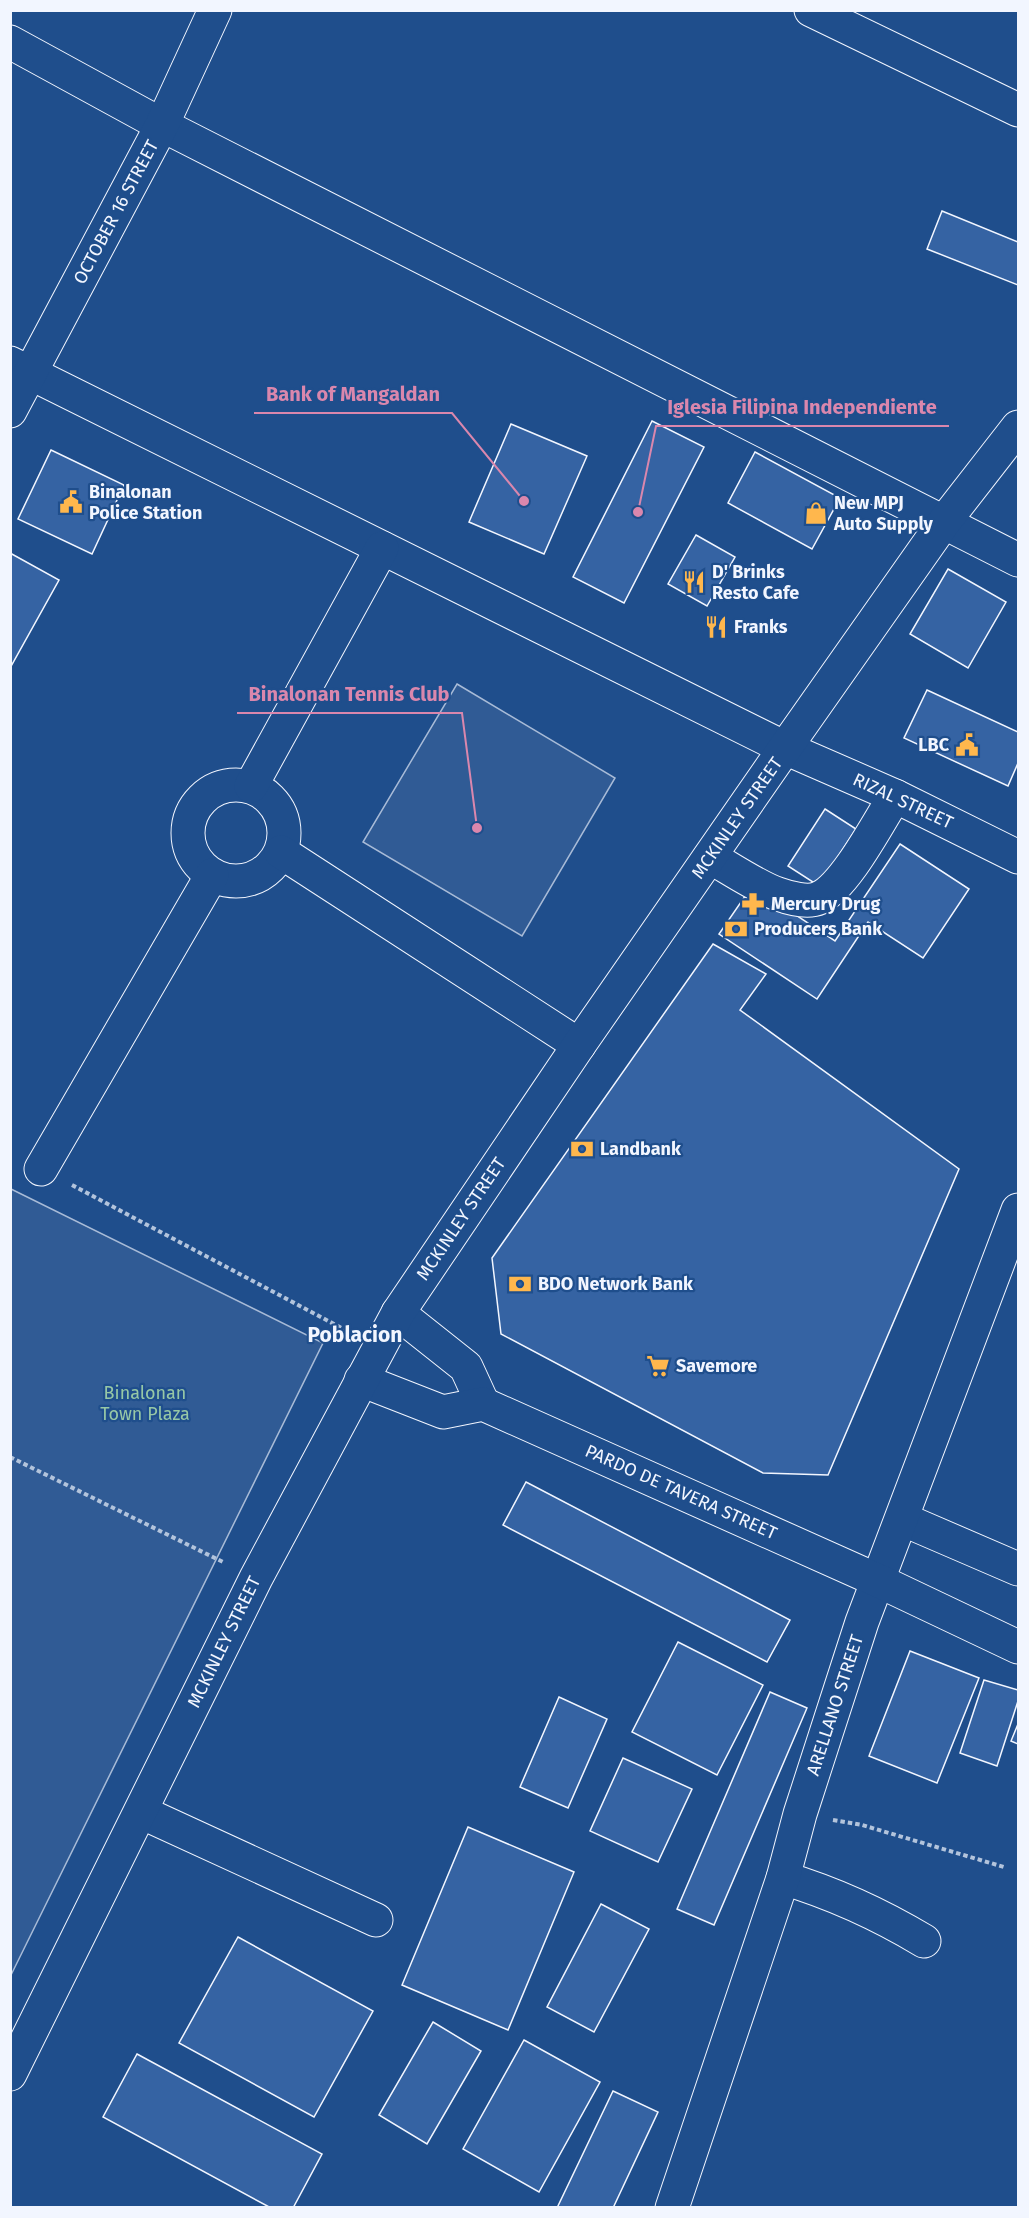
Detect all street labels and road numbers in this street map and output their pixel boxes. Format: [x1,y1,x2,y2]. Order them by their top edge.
street label: OCTOBER 16 STREET [69,136,164,288]
street label: MCKINLEY STREET [687,752,788,883]
street label: RIZAL STREET [849,768,957,834]
street label: MCKINLEY STREET [412,1153,511,1285]
street label: PARDO DE TAVERA STREET [582,1440,781,1545]
street label: MCKINLEY STREET [183,1572,266,1711]
street label: ARELLANO STREET [802,1631,868,1778]

